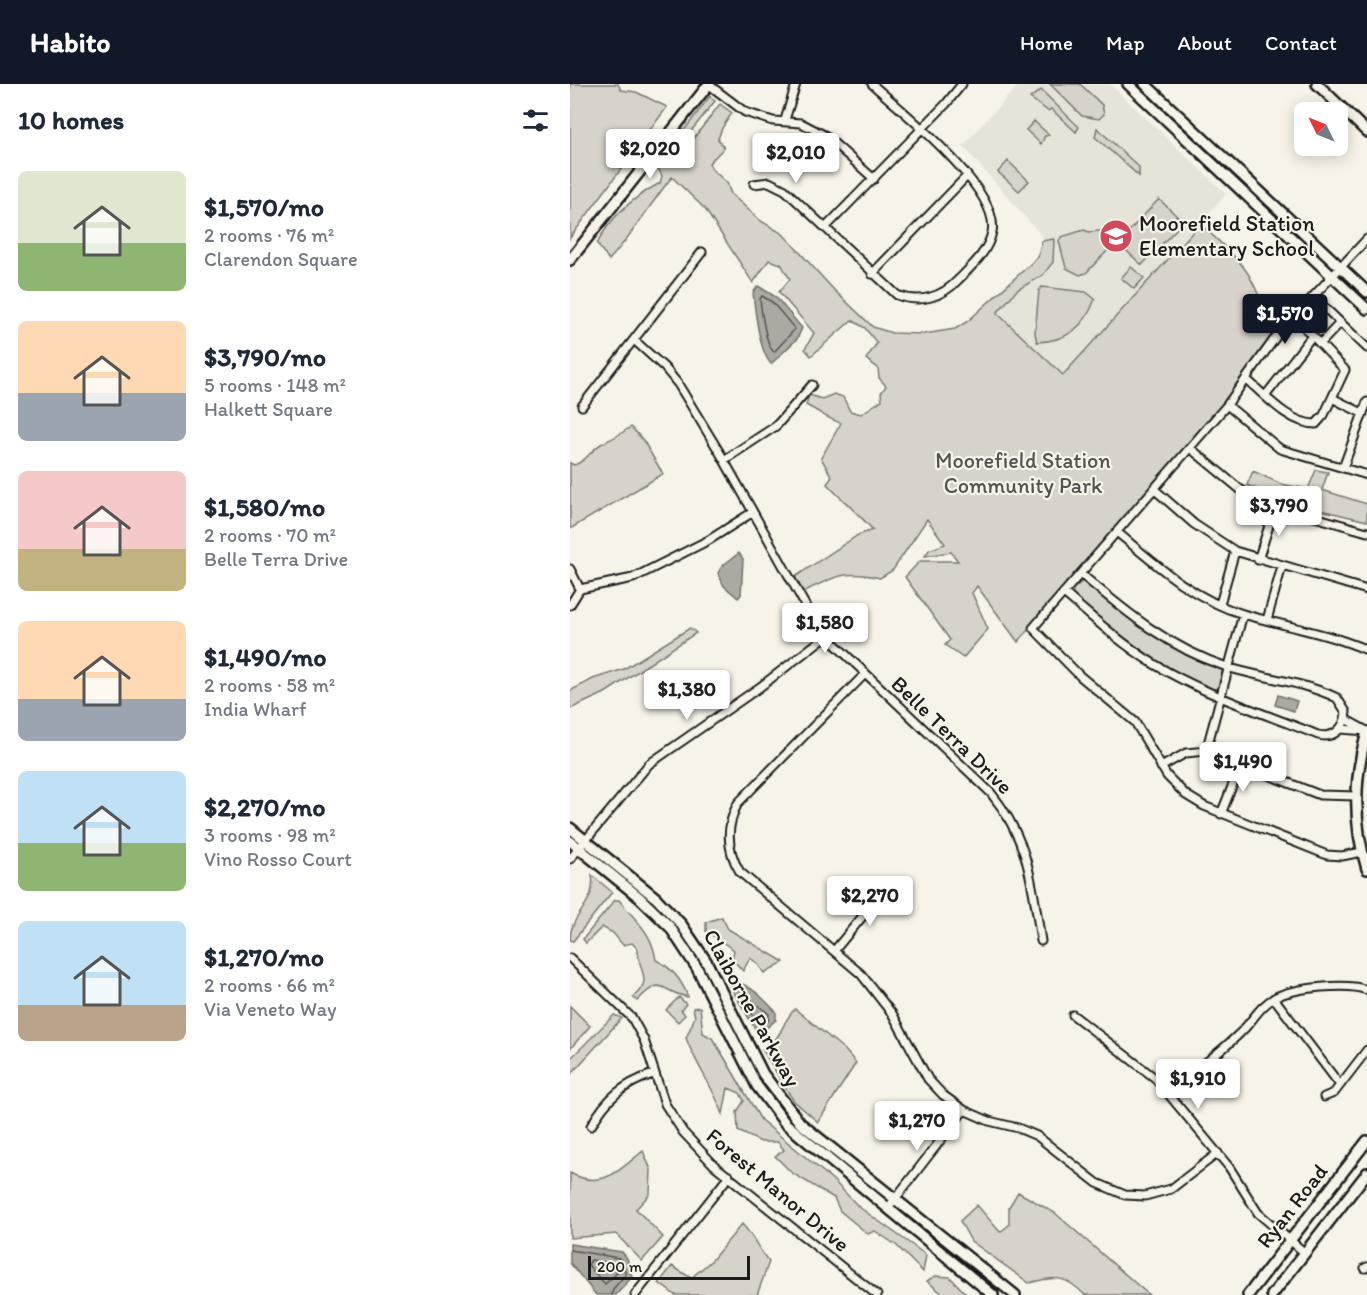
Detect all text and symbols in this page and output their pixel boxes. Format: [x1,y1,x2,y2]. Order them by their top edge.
text: Habito [30,25,110,59]
text: Home [1020,30,1073,55]
text: Map [1106,30,1145,55]
text: About [1178,30,1232,55]
text: Contact [1265,30,1337,55]
north arrow [1294,102,1348,156]
map controls [1294,102,1348,156]
text: 10 homes [18,104,124,136]
icon: filters [519,104,552,137]
pin: $2,020 [601,129,699,180]
pin: $2,010 [747,133,845,184]
text: $2,020 [620,136,680,160]
text: $2,010 [766,140,826,164]
text: $1,570/mo [204,191,324,223]
icon: home [66,195,138,267]
place label: Moorefield Station Elementary School [1139,210,1315,262]
school or university icon: Moorefield Station Elementary School [1098,218,1134,254]
text: 2 rooms · 76 m² [204,223,334,247]
text: Clarendon Square [204,247,358,271]
pin: $1,570 [1236,294,1334,345]
text: $1,570 [1257,301,1313,325]
text: $3,790/mo [204,341,326,373]
icon: home [66,345,138,417]
text: 5 rooms · 148 m² [204,373,346,397]
text: Halkett Square [204,397,333,421]
park label: Moorefield Station Community Park [935,447,1111,499]
pin: $3,790 [1230,486,1328,537]
text: $1,580/mo [204,491,325,523]
text: $3,790 [1250,493,1308,517]
icon: home [66,495,138,567]
text: 2 rooms · 70 m² [204,523,336,547]
text: Belle Terra Drive [204,547,348,571]
pin: $1,580 [776,603,874,654]
text: $1,580 [796,610,854,634]
text: $1,490/mo [204,641,327,673]
icon: home [66,645,138,717]
pin: $1,380 [638,670,736,721]
street label: Belle Terra Drive [886,670,1018,800]
text: 2 rooms · 58 m² [204,673,335,697]
text: $1,380 [658,677,716,701]
text: India Wharf [204,697,307,721]
pin: $1,490 [1194,742,1292,793]
text: $1,490 [1214,749,1272,773]
text: $2,270/mo [204,791,326,823]
icon: home [66,795,138,867]
text: 3 rooms · 98 m² [204,823,336,847]
text: Vino Rosso Court [204,847,352,871]
pin: $2,270 [821,876,919,927]
text: $2,270 [841,883,899,907]
street label: Claiborne Parkway [697,924,807,1092]
text: $1,270/mo [204,941,324,973]
icon: home [66,945,138,1017]
text: 2 rooms · 66 m² [204,973,335,997]
text: Via Veneto Way [204,997,337,1021]
pin: $1,910 [1149,1059,1247,1110]
text: $1,910 [1170,1066,1226,1090]
pin: $1,270 [868,1101,966,1152]
text: $1,270 [889,1108,945,1132]
street label: Forest Manor Drive [701,1122,855,1258]
street label: Ryan Road [1251,1158,1333,1254]
scale bar [588,1253,750,1280]
text: 200 m [597,1257,642,1276]

